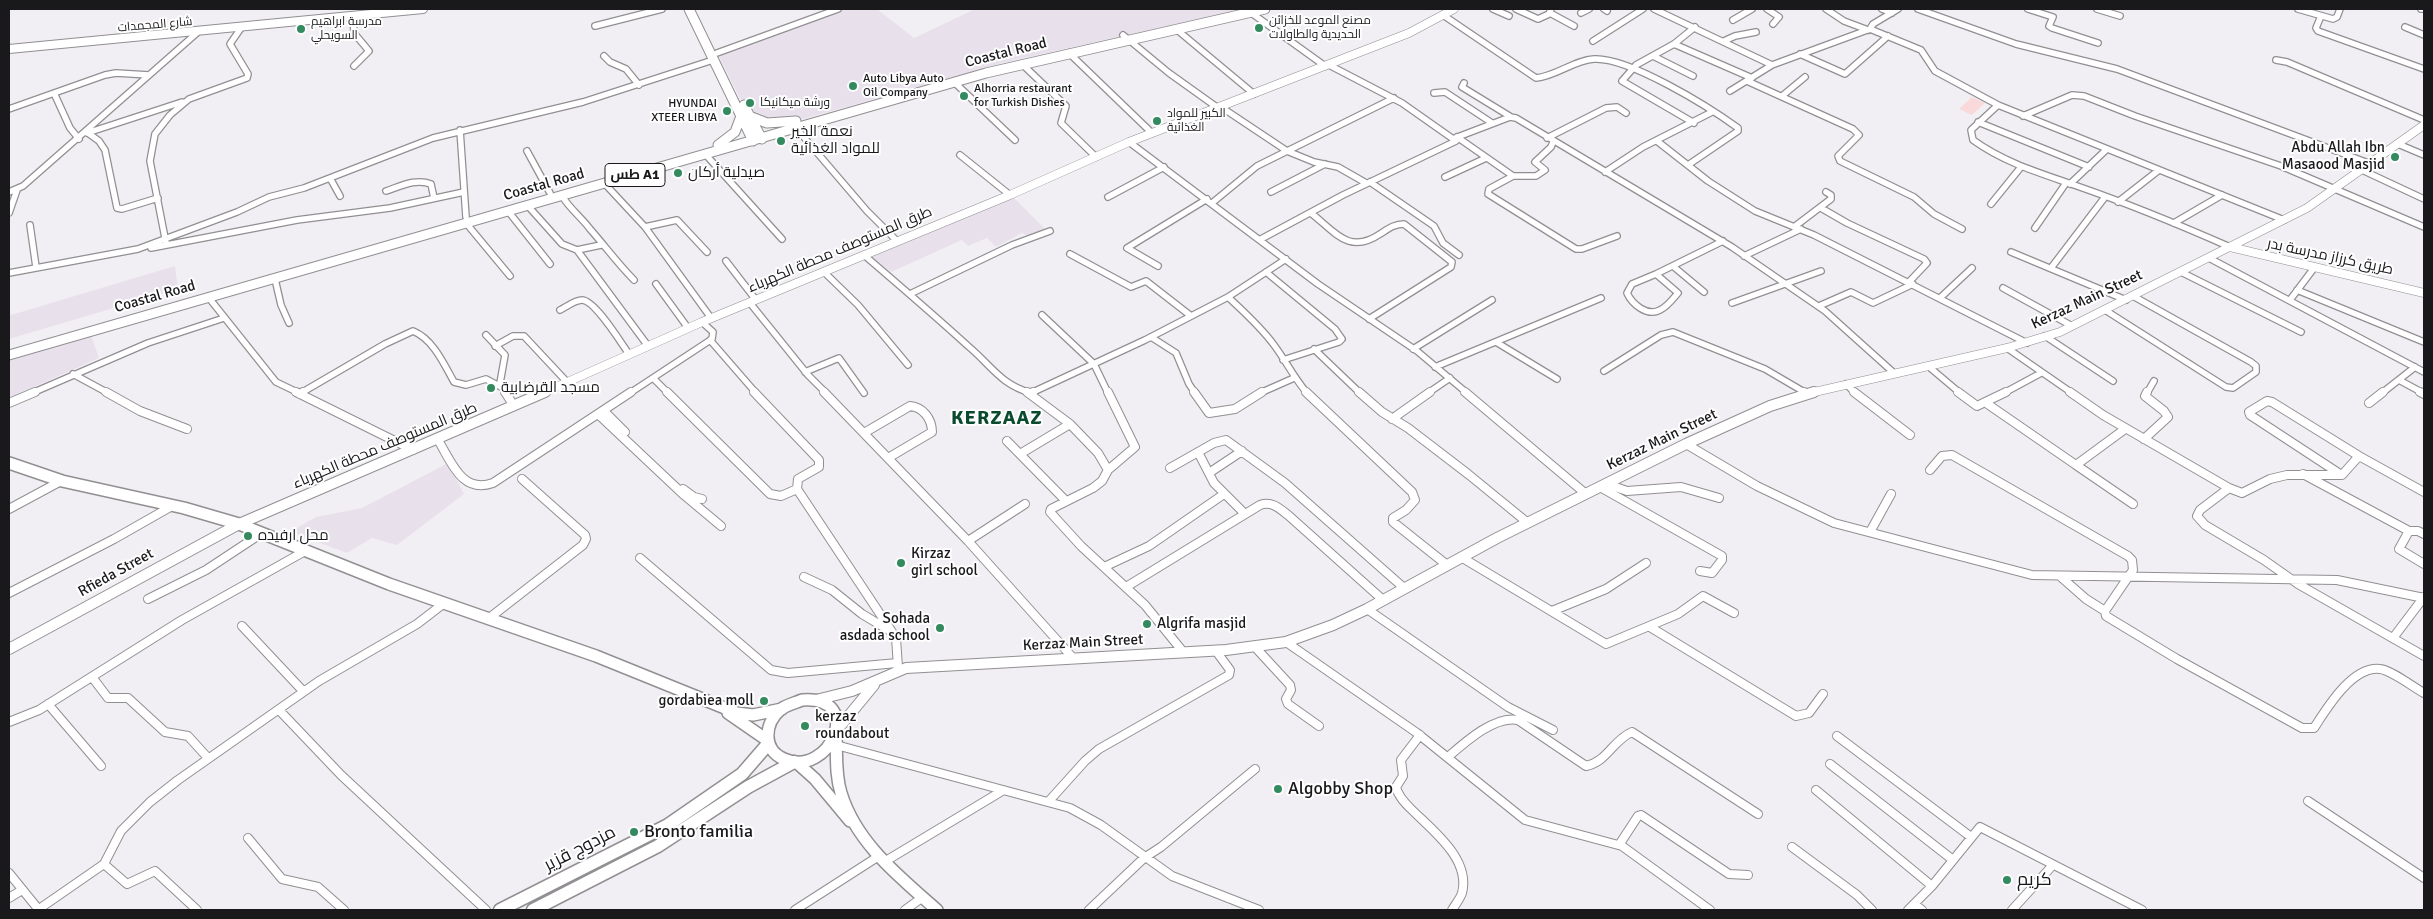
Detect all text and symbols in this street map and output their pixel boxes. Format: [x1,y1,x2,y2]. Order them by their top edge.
place label: مصنع الموعد للخزائن الحديدية والطاولات [1269,14,1371,42]
street label: شارع المجمدات [117,15,193,35]
place label: مدرسة ابراهيم السويحلي [311,15,382,43]
marker: مصنع الموعد للخزائن الحديدية والطاولات [1253,22,1265,34]
marker: مدرسة ابراهيم السويحلي [295,23,307,35]
street label: Coastal Road [963,34,1049,72]
place label: Auto Libya Auto Oil Company [863,72,944,100]
marker: Auto Libya Auto Oil Company [847,80,859,92]
place label: Alhorria restaurant for Turkish Dishes [974,82,1072,110]
marker: Alhorria restaurant for Turkish Dishes [958,90,970,102]
place label: ورشة ميكانيكا [760,96,830,110]
place label: HYUNDAI XTEER LIBYA [651,97,717,125]
marker: ورشة ميكانيكا [744,97,756,109]
marker: HYUNDAI XTEER LIBYA [721,105,733,117]
place label: الكبير للمواد الغذائية [1167,107,1226,135]
marker: الكبير للمواد الغذائية [1151,115,1163,127]
place label: نعمة الخير للمواد الغذائية [791,123,880,158]
marker: نعمة الخير للمواد الغذائية [775,135,787,147]
place label: Abdu Allah Ibn Masaood Masjid [2282,139,2385,174]
marker: Abdu Allah Ibn Masaood Masjid [2389,151,2401,163]
road number: طس A1 [605,164,665,186]
place label: صيدلية أركان [688,164,765,182]
street label: Coastal Road [501,165,587,205]
marker: صيدلية أركان [672,167,684,179]
street label: طرق المستوصف محطة الكهرباء [745,203,935,297]
street label: طريق كرزاز مدرسة بدر [2265,235,2395,279]
street label: Kerzaz Main Street [2029,266,2145,334]
street label: Coastal Road [112,277,198,317]
place label: مسجد القرضابية [501,379,600,397]
marker: مسجد القرضابية [485,382,497,394]
street label: طرق المستوصف محطة الكهرباء [290,399,480,493]
street label: Kerzaz Main Street [1604,405,1720,475]
district label: KERZAAZ [950,407,1044,431]
place label: محل ارفيده [258,527,329,545]
marker: محل ارفيده [242,530,254,542]
street label: Rfieda Street [75,545,157,601]
place label: Kirzaz girl school [911,545,978,580]
marker: Kirzaz girl school [895,557,907,569]
place label: Sohada asdada school [840,610,930,645]
place label: Algrifa masjid [1157,615,1246,633]
marker: Algrifa masjid [1141,618,1153,630]
marker: Sohada asdada school [934,622,946,634]
street label: Kerzaz Main Street [1022,631,1144,655]
place label: gordabiea moll [659,692,754,710]
marker: gordabiea moll [758,695,770,707]
place label: kerzaz roundabout [815,708,889,743]
marker: kerzaz roundabout [799,720,811,732]
place label: Algobby Shop [1288,778,1393,800]
marker: Algobby Shop [1272,783,1284,795]
place label: Bronto familia [644,821,753,843]
street label: مزدوج قزير [540,822,620,876]
marker: Bronto familia [628,826,640,838]
place label: كريم [2017,869,2052,891]
marker: كريم [2001,874,2013,886]

